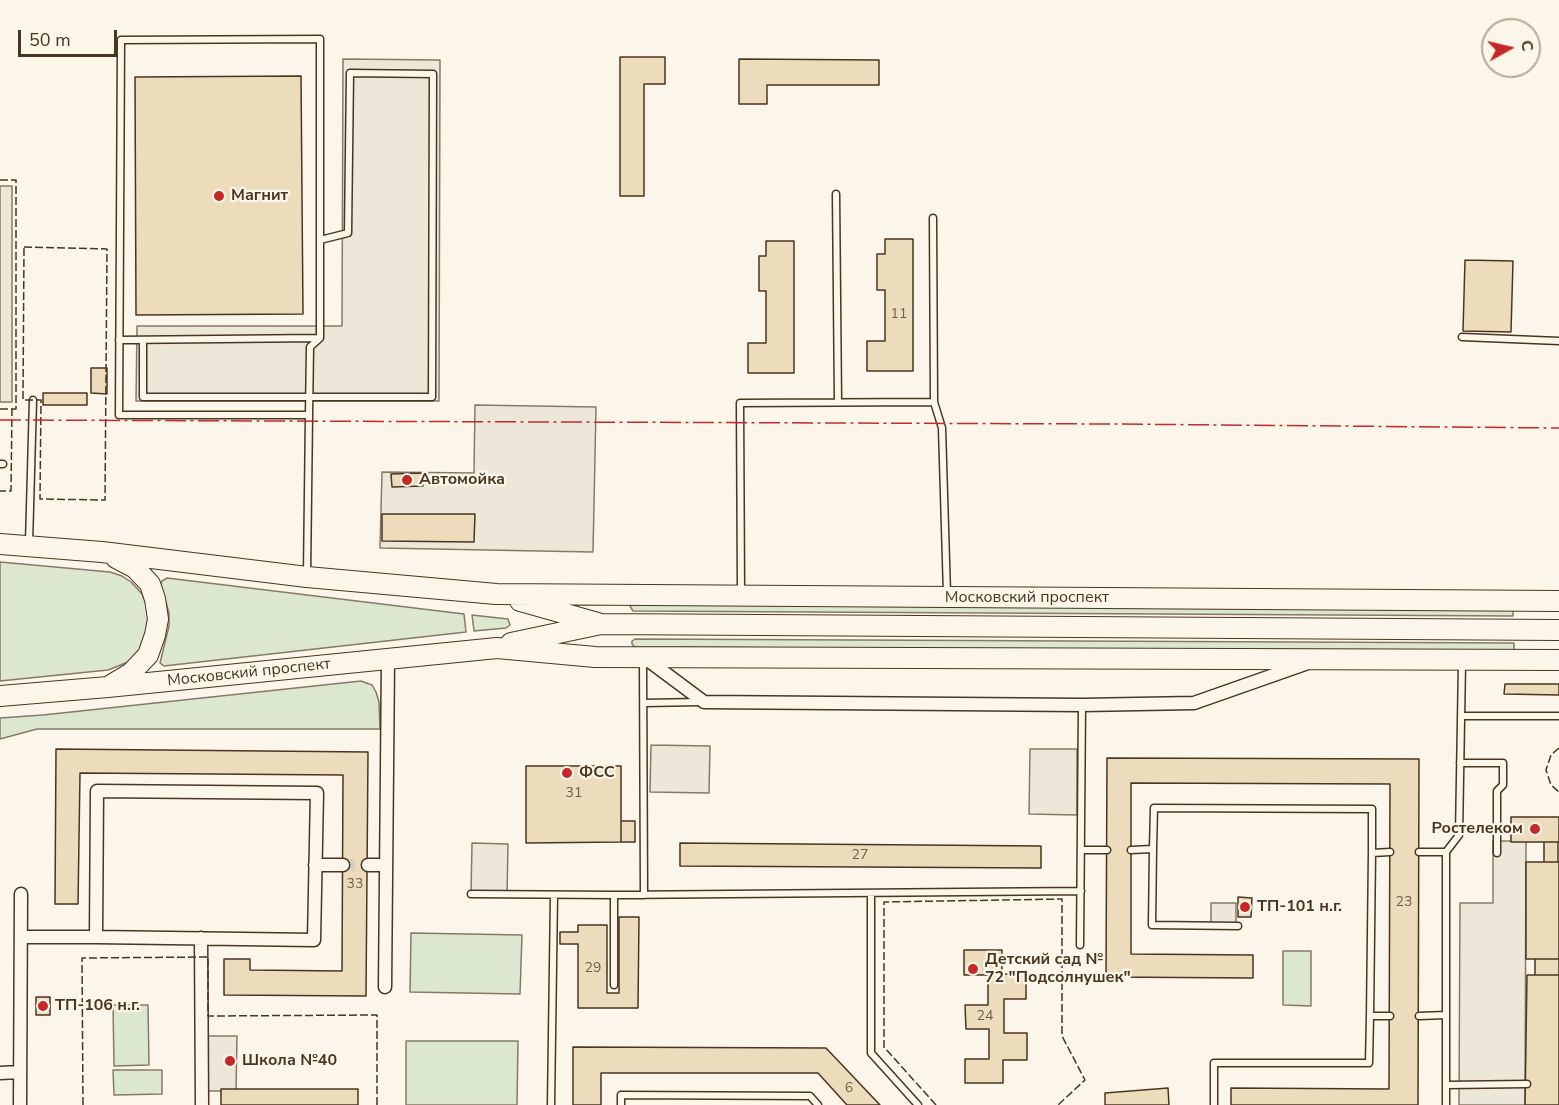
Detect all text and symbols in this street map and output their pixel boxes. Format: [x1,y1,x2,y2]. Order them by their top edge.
scale bar [21,18,120,56]
north arrow [1481,18,1541,78]
text: 50 m [29,28,71,52]
text: С [1515,39,1538,53]
place label: Магнит [231,186,288,206]
marker: Магнит [212,189,226,203]
house number: 11 [891,307,907,323]
place label: Автомойка [419,470,505,490]
marker: Автомойка [400,473,414,487]
street label: Московский проспект [945,588,1109,608]
street label: Московский проспект [166,655,332,691]
place label: ФСС [579,763,615,783]
marker: ФСС [560,766,574,780]
house number: 31 [566,786,582,802]
place label: Ростелеком [1431,819,1523,839]
marker: Ростелеком [1528,822,1542,836]
house number: 27 [852,848,868,864]
house number: 33 [347,877,363,893]
house number: 23 [1396,895,1412,911]
place label: ТП-101 н.г. [1257,897,1342,917]
marker: ТП-101 н.г. [1238,900,1252,914]
place label: Детский сад № 72 "Подсолнушек" [985,950,1131,988]
house number: 29 [585,961,601,977]
marker: Детский сад № 72 "Подсолнушек" [966,962,980,976]
place label: ТП-106 н.г. [55,996,140,1016]
marker: ТП-106 н.г. [36,999,50,1013]
house number: 24 [977,1009,993,1025]
place label: Школа №40 [242,1051,337,1071]
marker: Школа №40 [223,1054,237,1068]
house number: 6 [845,1081,853,1097]

